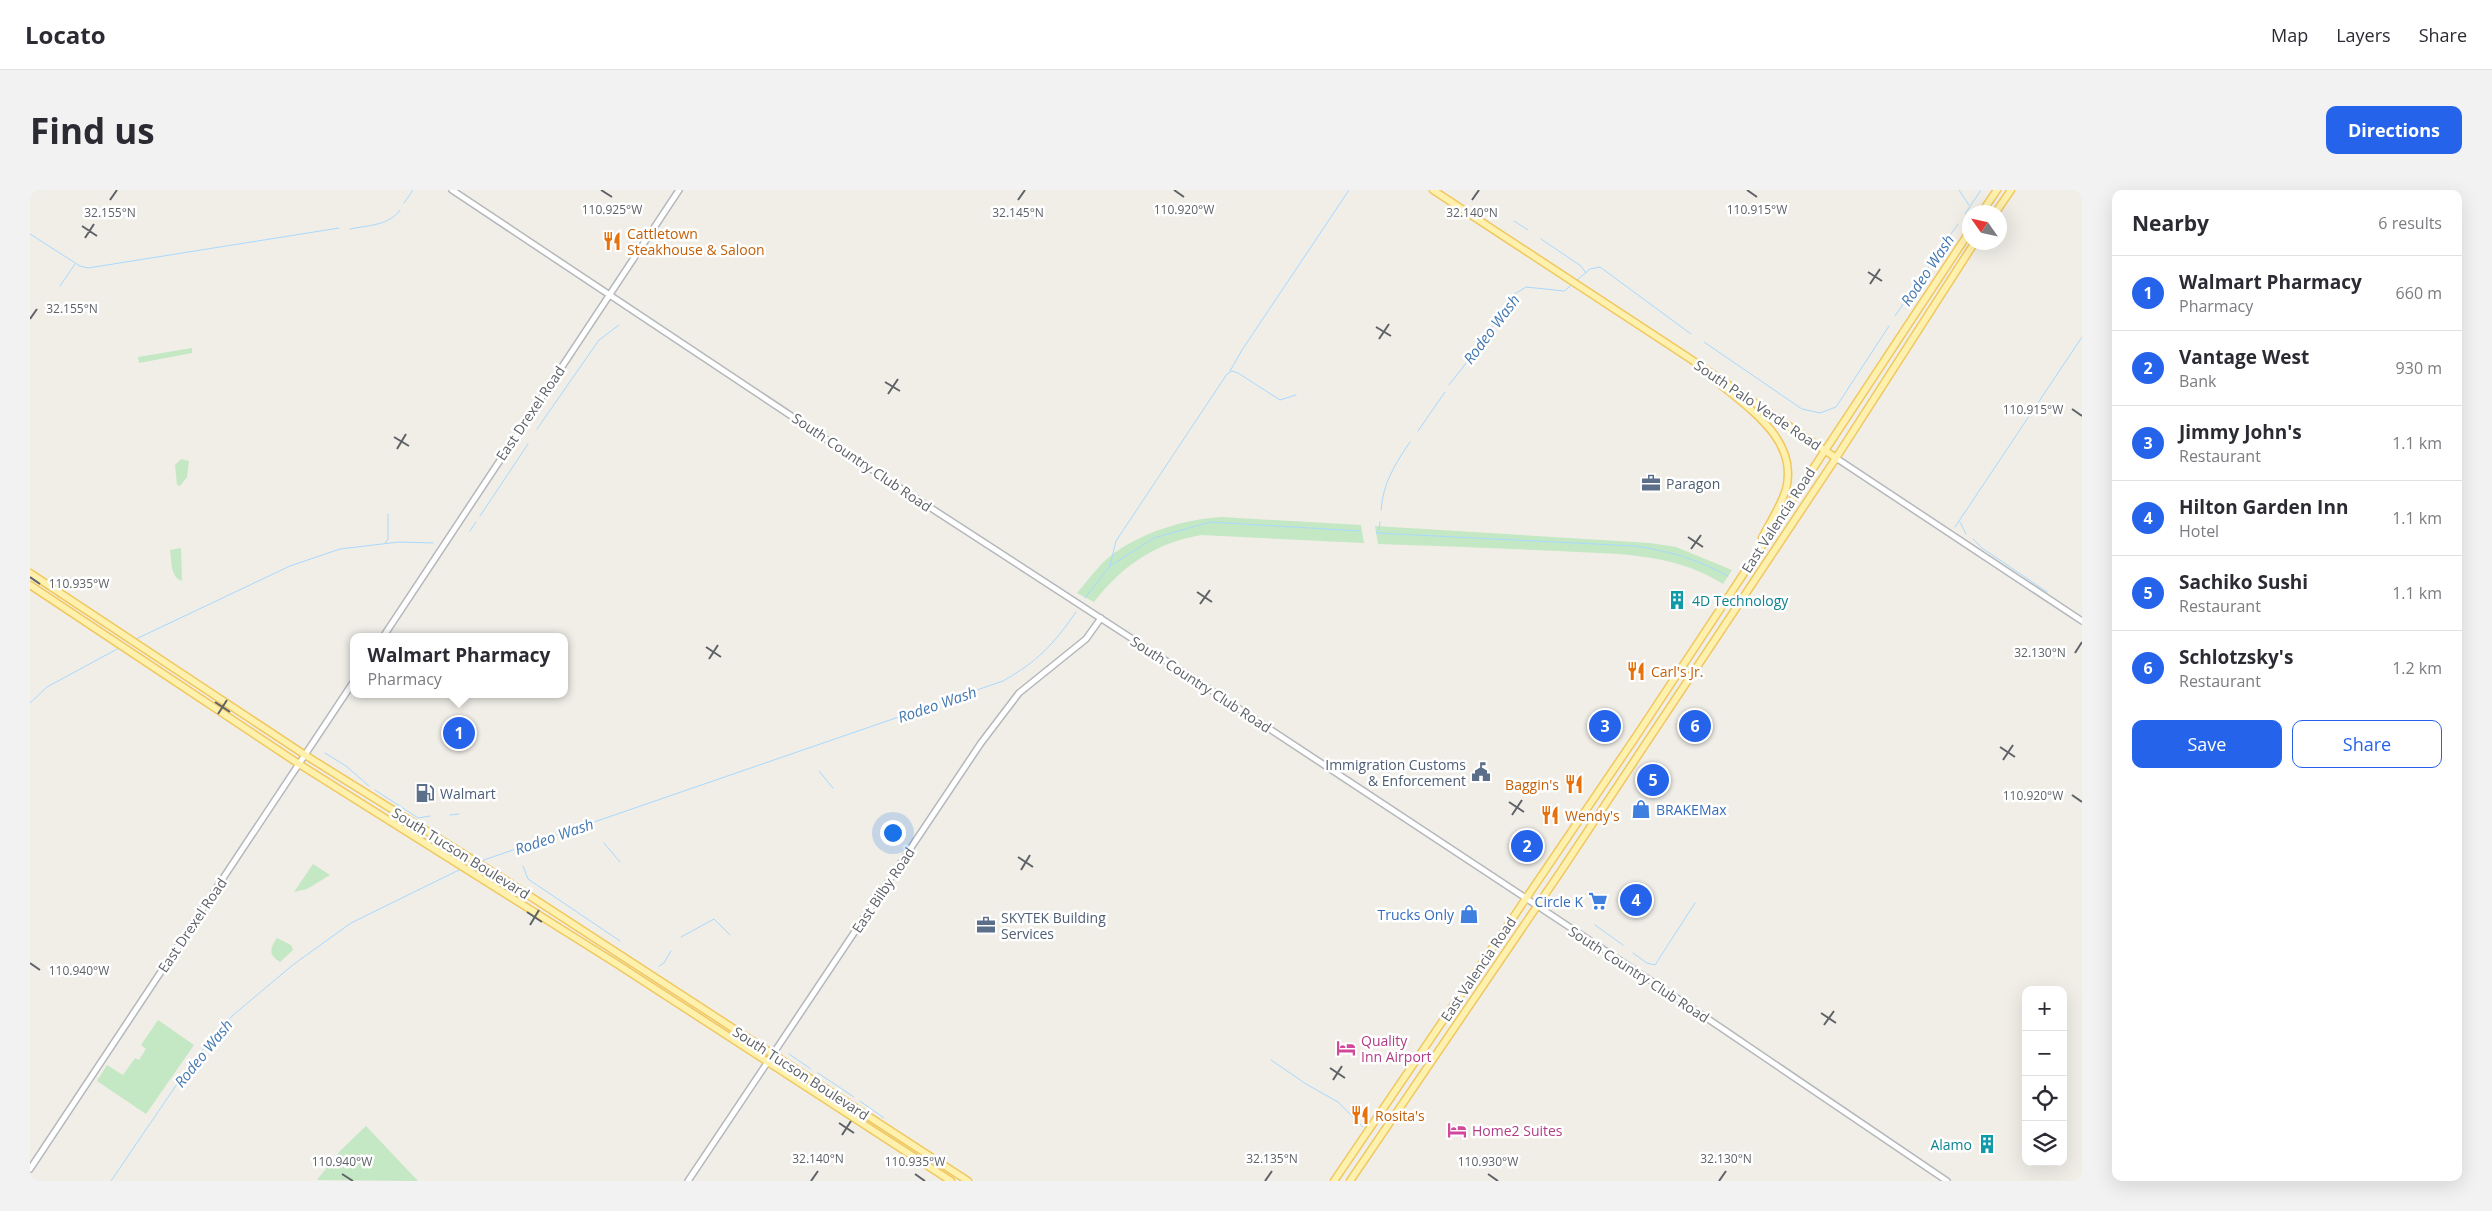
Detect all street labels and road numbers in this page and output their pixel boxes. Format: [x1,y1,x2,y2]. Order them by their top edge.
street label: South Palo Verde Road [1691,355,1825,455]
street label: East Drexel Road [491,362,569,464]
street label: South Country Club Road [789,408,935,516]
street label: East Valencia Road [1737,464,1819,576]
street label: South Country Club Road [1127,631,1275,737]
street label: South Tucson Boulevard [389,803,533,903]
street label: East Bilby Road [847,843,919,937]
street label: East Drexel Road [153,874,231,976]
street label: East Valencia Road [1436,913,1520,1025]
street label: South Country Club Road [1565,921,1713,1027]
street label: South Tucson Boulevard [729,1022,873,1124]

